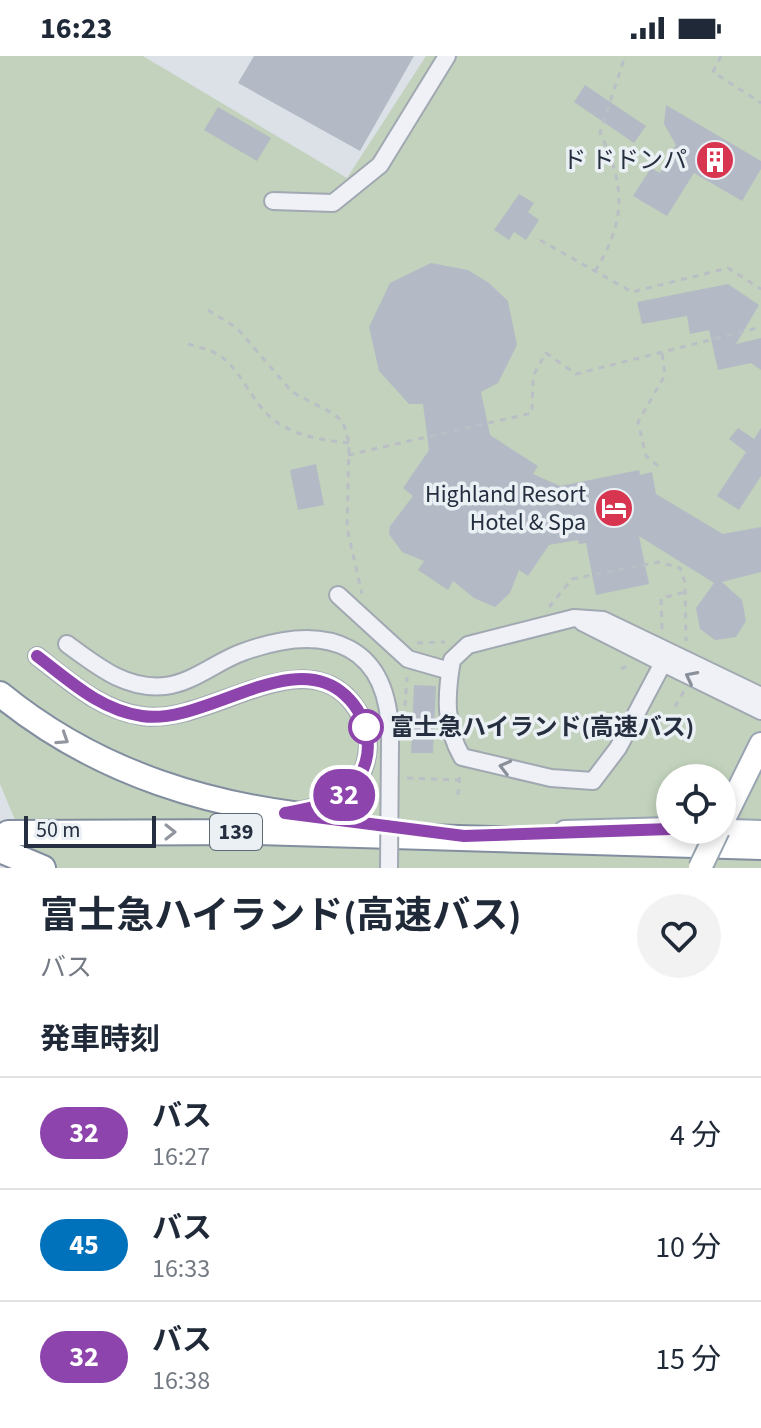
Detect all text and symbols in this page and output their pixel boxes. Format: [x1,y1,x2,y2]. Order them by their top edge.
text: 16:23 [40,7,112,50]
building icon: ド ドドンパ [694,139,736,181]
place label: ド ドドンパ [562,143,687,178]
place label: Highland Resort Hotel & Spa [425,477,586,540]
hotel icon: Highland Resort Hotel & Spa [593,487,635,529]
one-way arrow [685,672,700,687]
marker: 富士急ハイランド(高速バス) [349,710,383,744]
place label: 富士急ハイランド(高速バス) [390,710,694,745]
one-way arrow [54,730,69,745]
one-way arrow [498,759,512,776]
map controls [656,764,736,844]
button: locate [656,764,736,844]
line badge: 32 [308,769,380,821]
text: 32 [329,775,359,815]
scale bar [24,812,156,848]
text: 50 m [36,814,81,846]
road number: 139 [210,814,262,850]
one-way arrow [164,823,177,841]
text: 富士急ハイランド(高速バス) [40,889,521,943]
button: heart [637,894,721,978]
text: バス [40,949,92,986]
text: 発車時刻 [40,1018,160,1061]
text: バス [152,1095,212,1138]
text: 32 [69,1113,99,1153]
text: 4 分 [670,1114,721,1157]
text: 16:27 [152,1138,210,1175]
text: バス [152,1207,212,1250]
text: 45 [69,1225,99,1265]
text: 10 分 [655,1226,721,1269]
text: 16:33 [152,1250,210,1287]
text: バス [152,1319,212,1362]
text: 32 [69,1337,99,1377]
text: 15 分 [655,1338,721,1381]
text: 16:38 [152,1362,210,1399]

